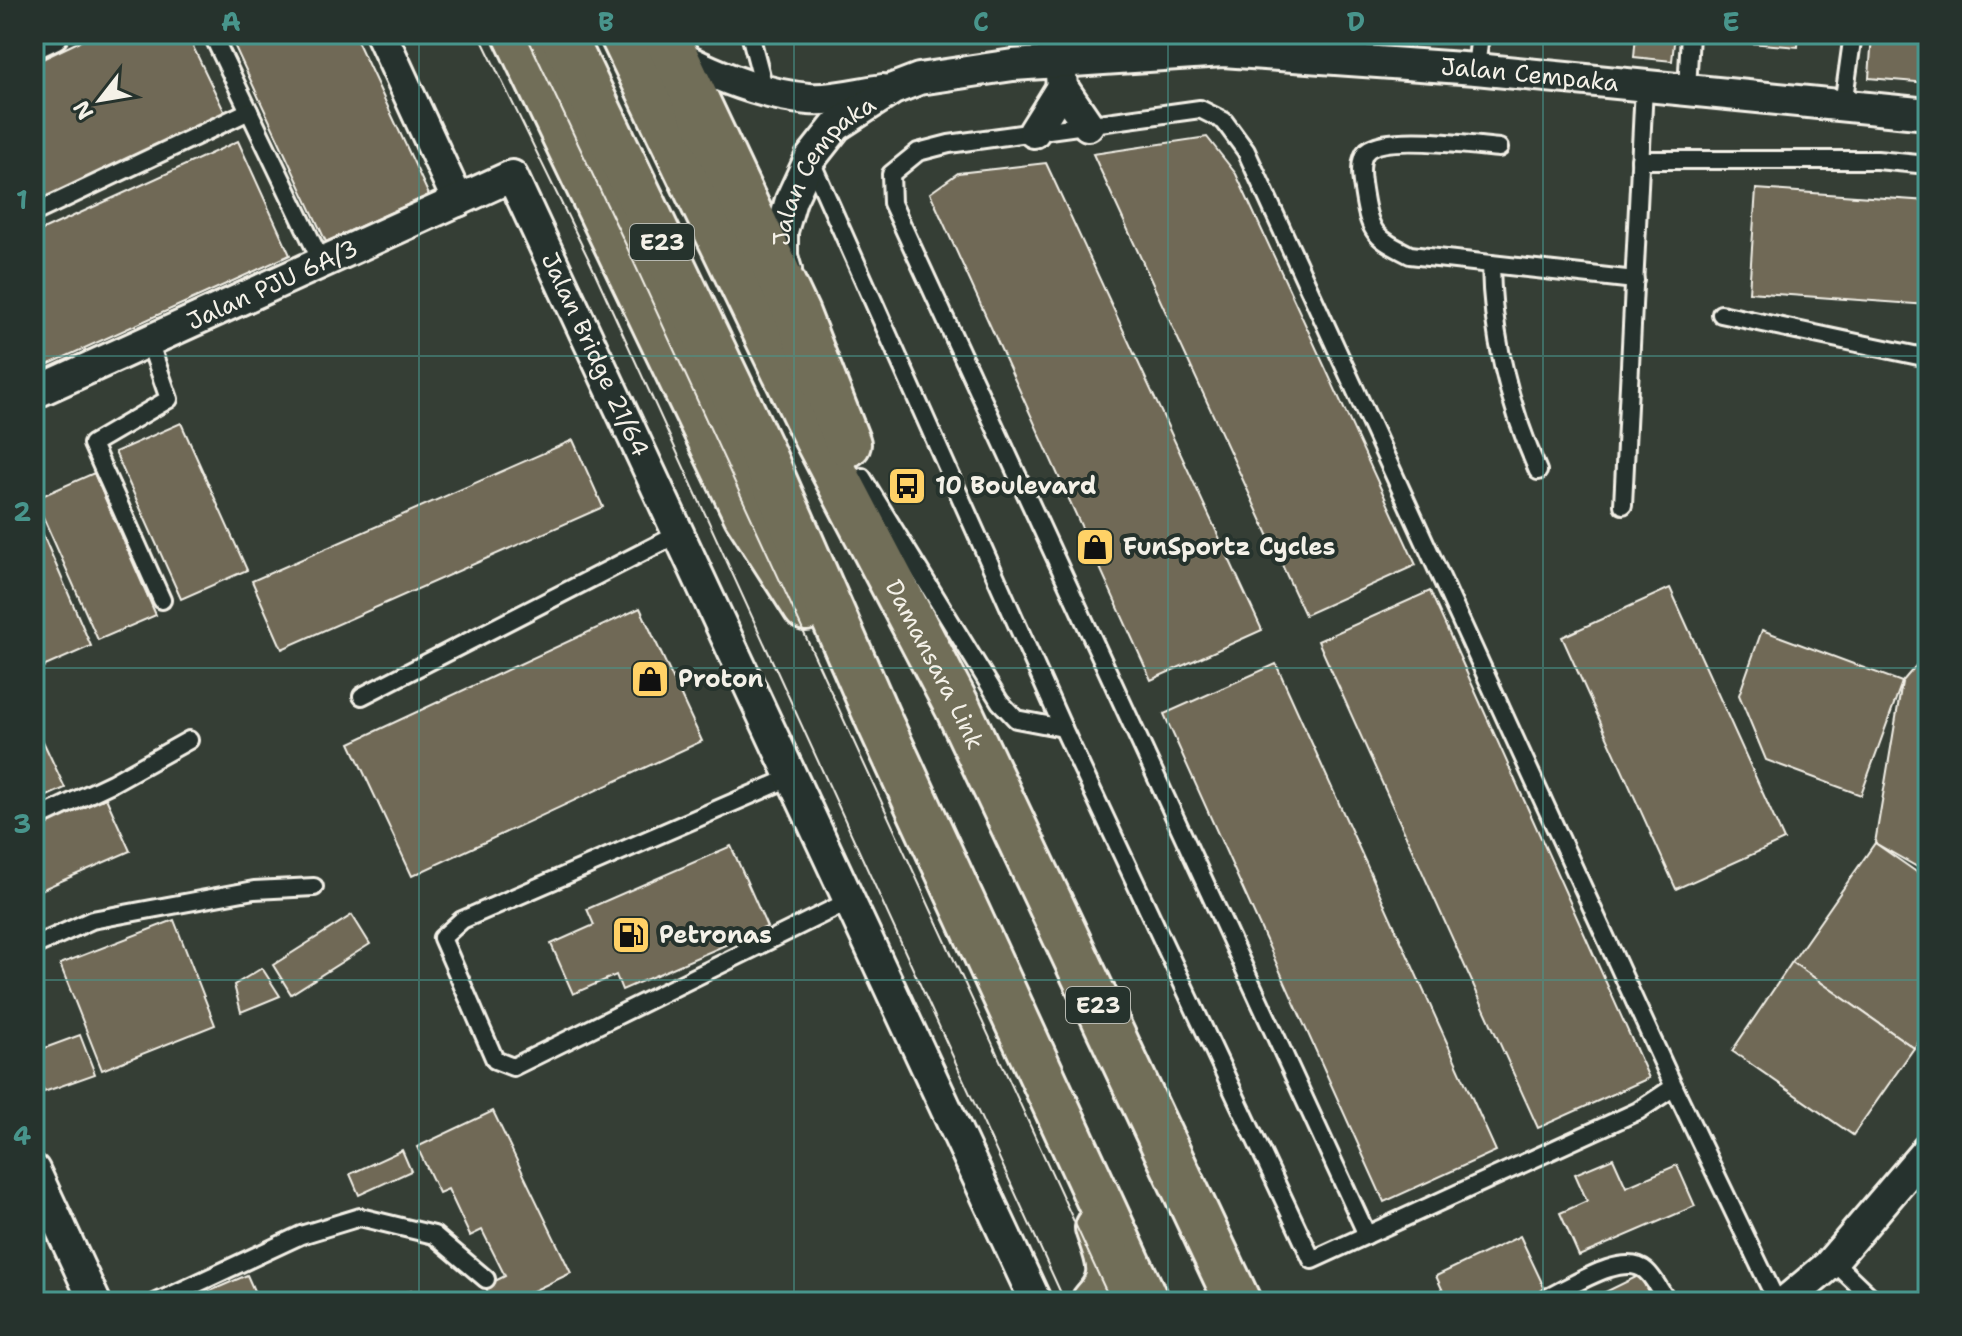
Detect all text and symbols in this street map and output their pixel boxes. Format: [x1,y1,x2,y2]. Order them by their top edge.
text: A [221,4,241,39]
text: B [598,4,614,39]
text: C [973,4,989,39]
text: D [1347,4,1365,39]
text: E [1722,4,1740,39]
street label: Jalan Cempaka [1440,51,1620,99]
north arrow [60,60,140,140]
street label: Jalan Cempaka [766,88,882,246]
text: N [66,95,100,125]
text: 1 [16,182,28,217]
road number: E23 [630,224,694,260]
street label: Jalan PJU 6A/3 [182,232,363,337]
street label: Jalan Bridge 21/64 [534,247,656,462]
bus stop icon: 10 Boulevard [886,465,928,507]
place label: 10 Boulevard [935,470,1096,502]
text: 2 [13,494,31,529]
shop icon: FunSportz Cycles [1074,526,1116,568]
place label: FunSportz Cycles [1123,531,1335,563]
street label: Damansara Link [878,574,991,755]
shop icon: Proton [629,658,671,700]
place label: Proton [678,663,764,695]
text: 3 [13,806,31,841]
fuel station icon: Petronas [610,914,652,956]
place label: Petronas [659,919,772,951]
road number: E23 [1066,987,1130,1023]
text: 4 [13,1118,31,1153]

